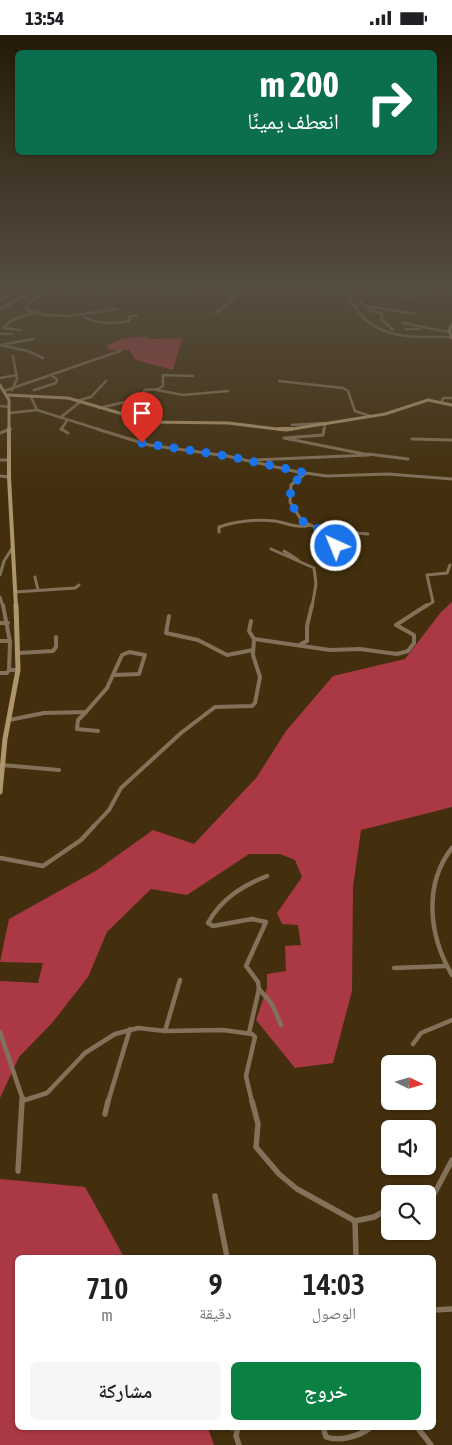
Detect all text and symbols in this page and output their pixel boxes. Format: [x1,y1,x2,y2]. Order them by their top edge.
text: 13:54 [25,7,64,29]
text: 200 m [260,64,339,104]
icon: right [357,70,422,135]
text: انعطف يمينًا [247,108,339,134]
pin [121,392,163,443]
icon: arrive [128,399,156,427]
position arrow [309,519,361,571]
north arrow [381,1055,436,1110]
map controls [381,1055,436,1240]
button: sound [381,1120,436,1175]
button: search [381,1185,436,1240]
text: 9 [208,1267,223,1301]
text: 14:03 [303,1267,365,1301]
text: 710 [86,1271,128,1305]
text: دقيقة [199,1304,232,1322]
text: الوصول [312,1304,356,1322]
text: m [101,1306,113,1324]
button: مشاركة [30,1362,221,1420]
button: خروج [231,1362,421,1420]

